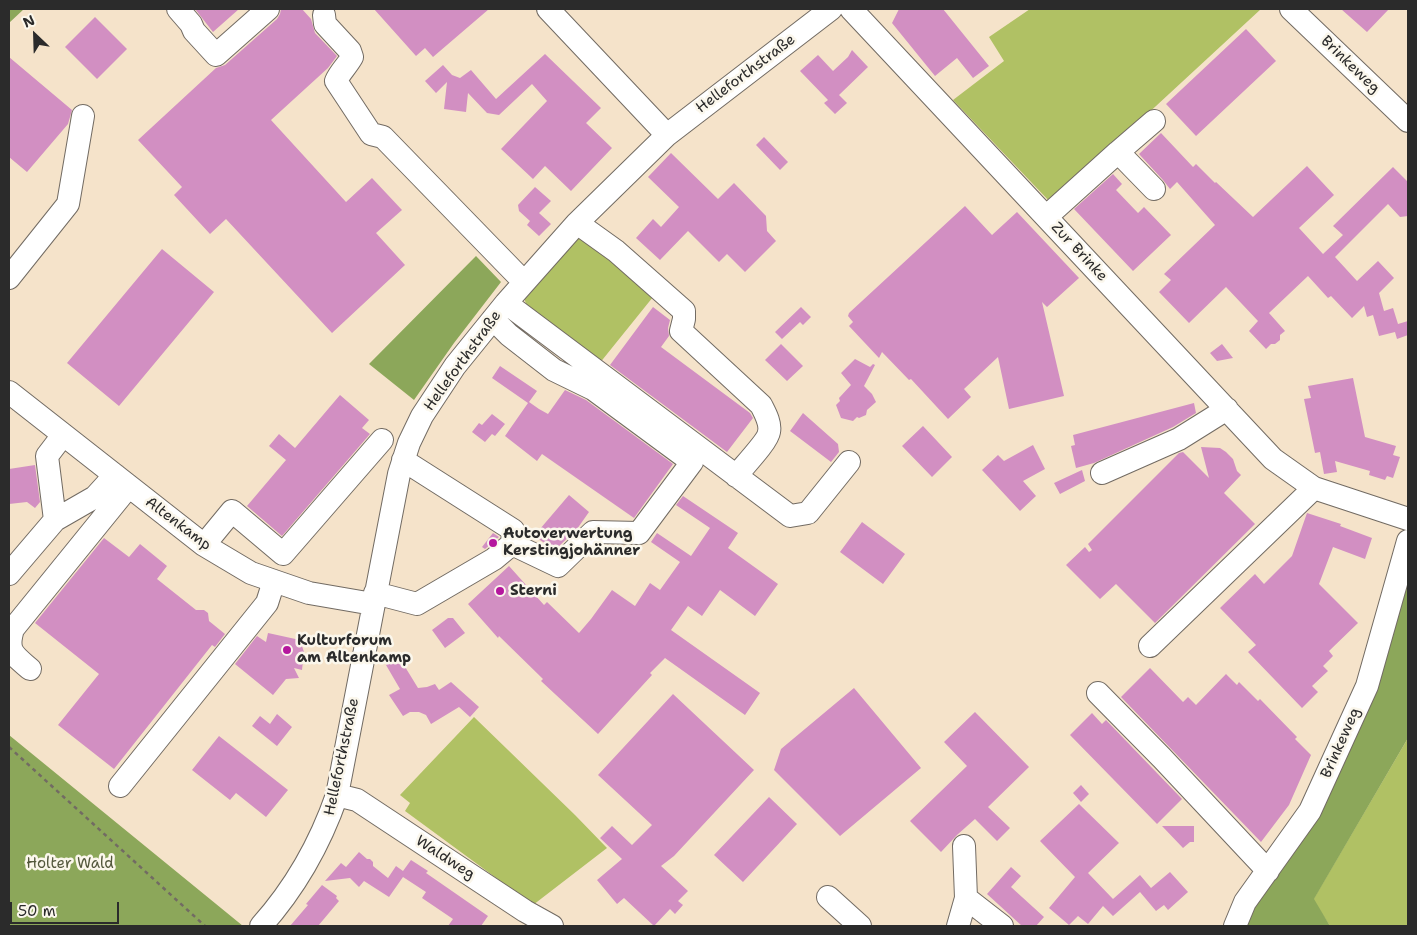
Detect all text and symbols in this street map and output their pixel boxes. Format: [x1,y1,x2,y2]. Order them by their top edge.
north arrow [10,10,60,60]
text: N [20,11,38,32]
street label: Helleforthstraße [693,31,799,117]
street label: Brinkeweg [1317,32,1383,98]
street label: Zur Brinke [1047,219,1111,285]
street label: Helleforthstraße [421,307,505,415]
street label: Altenkamp [142,493,214,555]
place label: Autoverwertung Kerstingjohänner [503,525,640,560]
marker: Autoverwertung Kerstingjohänner [487,537,499,549]
place label: Sterni [510,582,557,600]
marker: Sterni [494,585,506,597]
place label: Kulturforum am Altenkamp [297,632,411,667]
marker: Kulturforum am Altenkamp [281,644,293,656]
street label: Helleforthstraße [321,697,363,817]
street label: Brinkeweg [1317,705,1365,781]
street label: Waldweg [412,832,478,884]
park label: Holter Wald [26,855,114,873]
scale bar [12,892,121,924]
text: 50 m [18,901,56,921]

